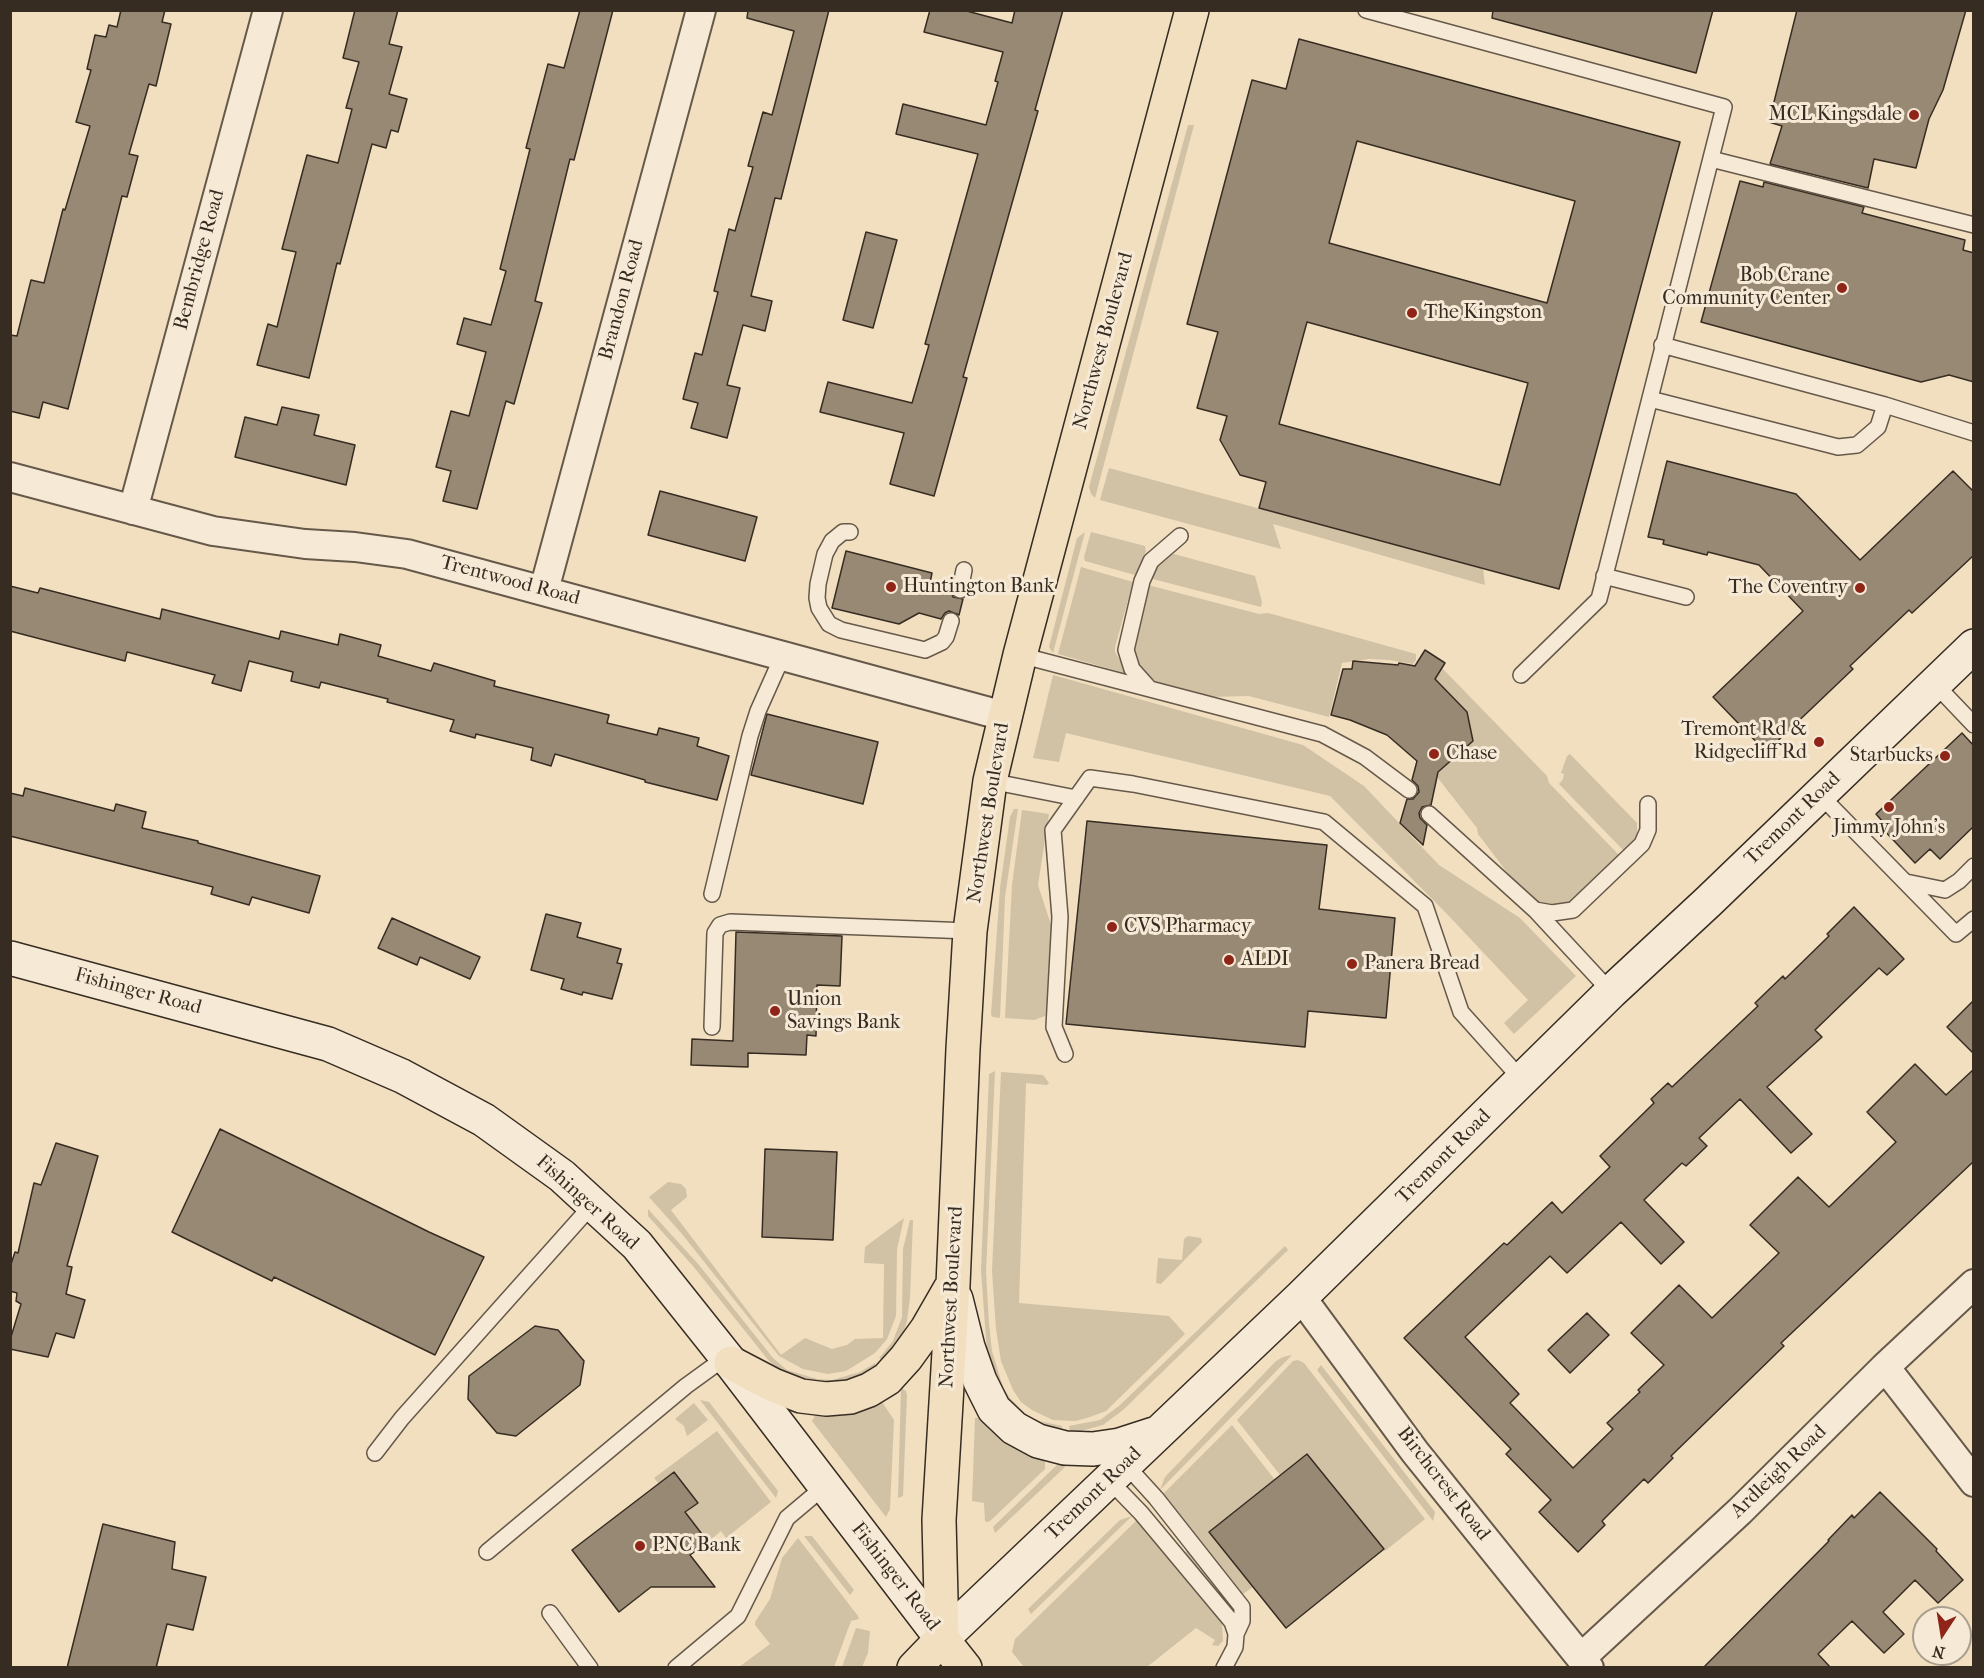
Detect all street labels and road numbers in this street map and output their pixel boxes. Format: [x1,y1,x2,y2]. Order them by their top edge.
street label: Bembridge Road [170,187,230,333]
street label: Brandon Road [594,237,650,363]
street label: Northwest Boulevard [1069,250,1139,432]
street label: Trentwood Road [438,551,582,611]
street label: Northwest Boulevard [963,721,1015,905]
street label: Tremont Road [1740,767,1846,871]
street label: Fishinger Road [72,964,204,1020]
street label: Tremont Road [1392,1105,1496,1209]
street label: Fishinger Road [530,1150,644,1256]
street label: Northwest Boulevard [935,1205,969,1389]
street label: Ardleigh Road [1726,1420,1832,1524]
street label: Birchcrest Road [1391,1422,1495,1546]
street label: Tremont Road [1041,1442,1147,1546]
street label: Fishinger Road [845,1518,945,1636]

